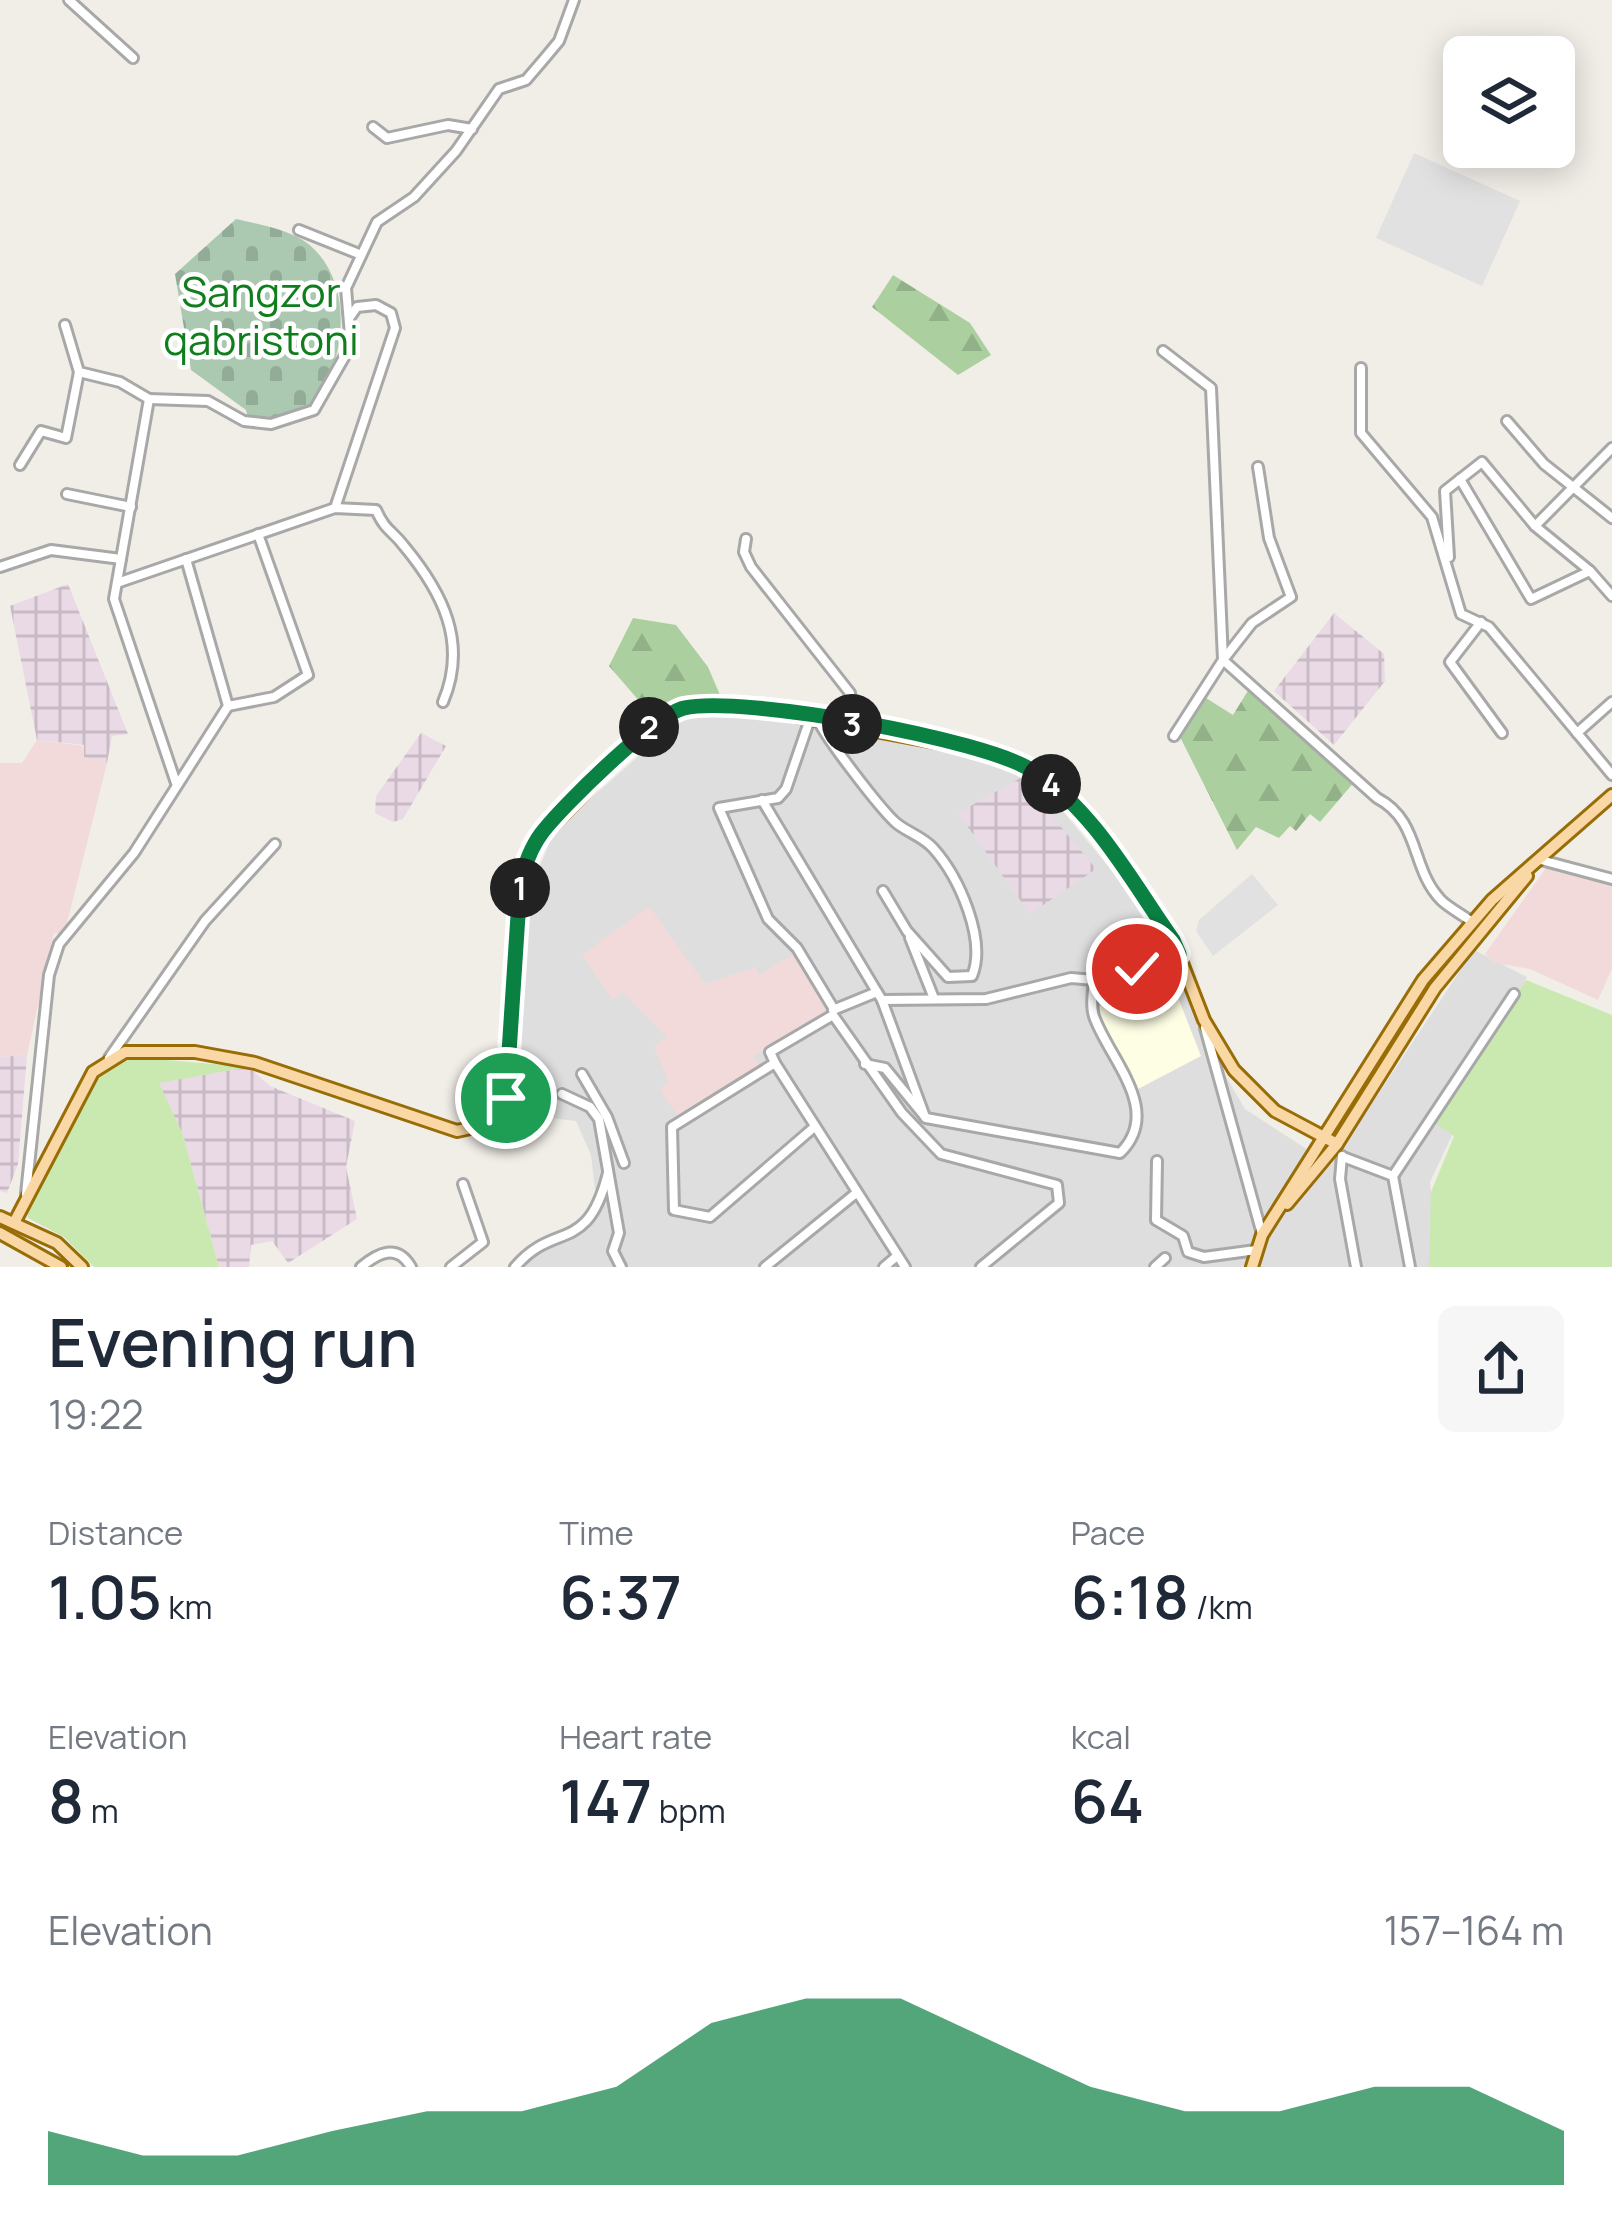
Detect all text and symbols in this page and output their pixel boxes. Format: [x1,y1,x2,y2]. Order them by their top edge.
map controls [1443,36,1575,168]
button: layers [1443,36,1575,168]
park label: Sangzor qabristoni [163,262,359,368]
pin: 3 [822,694,882,754]
pin: 2 [619,697,679,757]
text: 3 [842,701,862,746]
text: 2 [639,704,659,749]
pin: 4 [1021,754,1081,814]
text: 4 [1041,761,1061,806]
pin: 1 [490,858,550,918]
text: 1 [513,865,527,910]
pin [1086,918,1188,1020]
icon: check [1104,936,1170,1002]
pin [455,1047,557,1149]
icon: arrive [473,1065,539,1131]
text: Evening run [48,1297,418,1387]
button: share [1438,1306,1564,1432]
text: 19:22 [48,1387,144,1441]
text: Distance [48,1510,183,1555]
text: Time [559,1510,634,1555]
text: Pace [1071,1510,1145,1555]
text: 1.05 [48,1555,162,1637]
text: 6:37 [559,1555,682,1637]
text: 6:18 [1071,1555,1189,1637]
text: km [162,1584,213,1629]
text: /km [1189,1584,1253,1629]
text: Elevation [48,1714,187,1759]
text: Heart rate [559,1714,712,1759]
text: kcal [1071,1714,1131,1759]
text: 8 [48,1759,84,1841]
text: 147 [559,1759,652,1841]
text: 64 [1071,1759,1144,1841]
text: m [84,1788,119,1833]
text: bpm [652,1788,726,1833]
text: Elevation [48,1903,213,1957]
text: 157–164 m [1384,1903,1564,1957]

